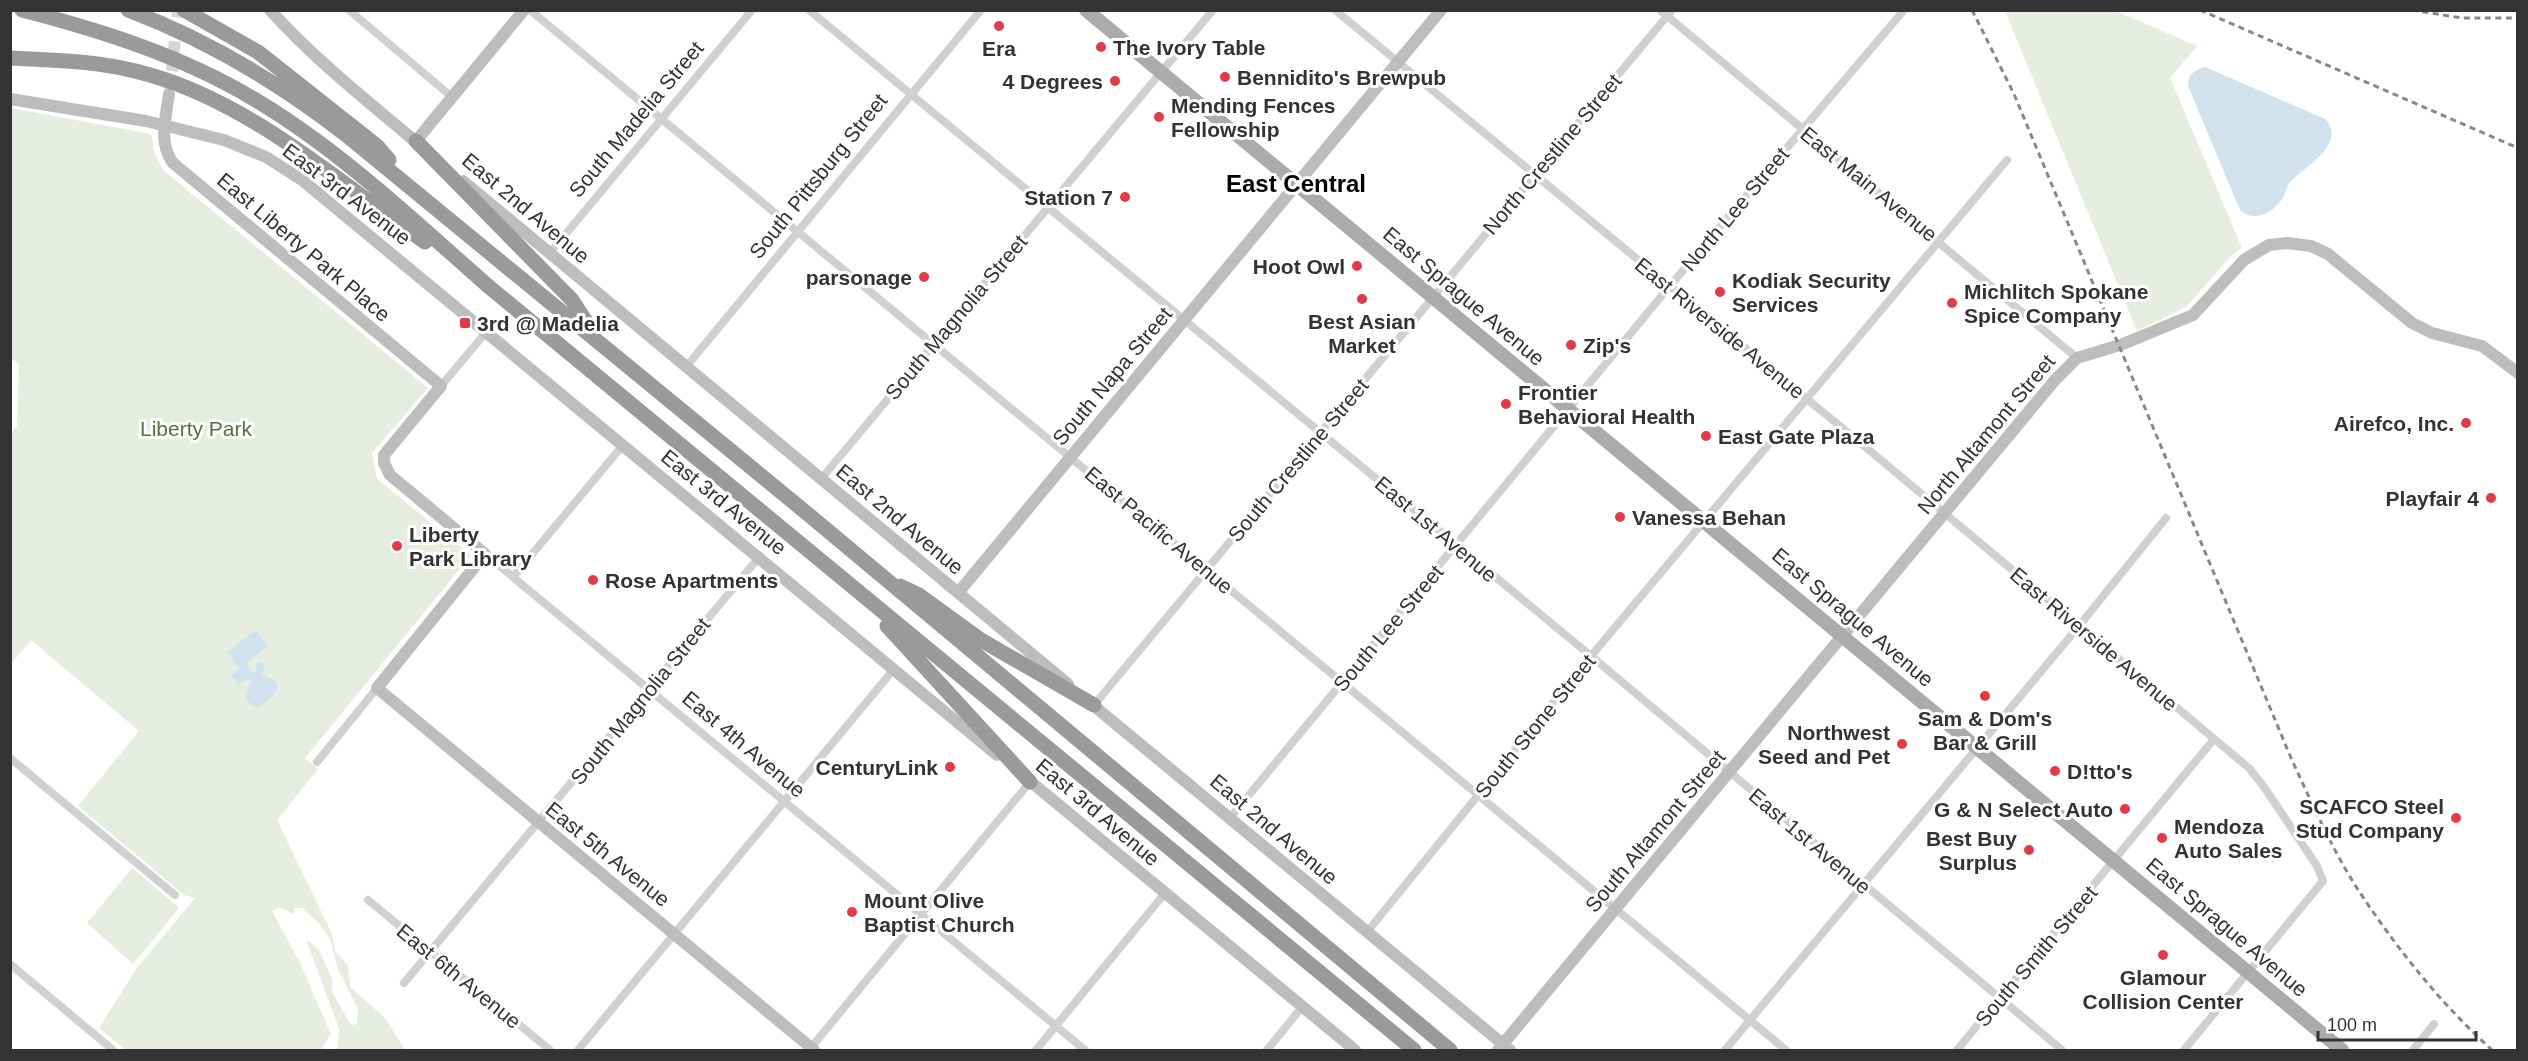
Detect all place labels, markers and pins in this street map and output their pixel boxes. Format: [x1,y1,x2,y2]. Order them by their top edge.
marker: Era [992,19,1006,33]
place label: The Ivory Table [1113,36,1266,59]
place label: Era [982,37,1016,60]
marker: The Ivory Table [1094,40,1108,54]
place label: Bennidito's Brewpub [1237,66,1446,89]
place label: 4 Degrees [1003,70,1103,93]
marker: Bennidito's Brewpub [1218,70,1232,84]
marker: 4 Degrees [1108,74,1122,88]
place label: Mending Fences Fellowship [1171,94,1336,141]
marker: Mending Fences Fellowship [1152,110,1166,124]
place label: Station 7 [1024,186,1113,209]
marker: Station 7 [1118,190,1132,204]
place label: Hoot Owl [1253,255,1345,278]
marker: Hoot Owl [1350,259,1364,273]
place label: parsonage [806,266,912,289]
place label: Kodiak Security Services [1732,269,1891,316]
marker: parsonage [917,270,931,284]
place label: Michlitch Spokane Spice Company [1964,280,2148,327]
marker: Kodiak Security Services [1713,285,1727,299]
marker: Best Asian Market [1355,292,1369,306]
marker: Michlitch Spokane Spice Company [1945,296,1959,310]
place label: Best Asian Market [1308,310,1416,357]
place label: 3rd @ Madelia [477,312,619,335]
marker: 3rd @ Madelia [458,316,472,330]
place label: Zip's [1583,334,1631,357]
marker: Zip's [1564,338,1578,352]
place label: Frontier Behavioral Health [1518,381,1695,428]
marker: Frontier Behavioral Health [1499,397,1513,411]
place label: Airefco, Inc. [2334,412,2454,435]
marker: Airefco, Inc. [2459,416,2473,430]
place label: East Gate Plaza [1718,425,1875,448]
marker: East Gate Plaza [1699,429,1713,443]
place label: Playfair 4 [2386,487,2479,510]
marker: Playfair 4 [2484,491,2498,505]
place label: Vanessa Behan [1632,506,1786,529]
marker: Vanessa Behan [1613,510,1627,524]
place label: Liberty Park Library [409,523,532,570]
marker: Liberty Park Library [390,539,404,553]
place label: Rose Apartments [605,569,778,592]
marker: Rose Apartments [586,573,600,587]
marker: Sam & Dom's Bar & Grill [1978,689,1992,703]
place label: Sam & Dom's Bar & Grill [1918,707,2052,754]
place label: Northwest Seed and Pet [1758,721,1890,768]
marker: Northwest Seed and Pet [1895,737,1909,751]
place label: CenturyLink [815,756,938,779]
marker: CenturyLink [943,760,957,774]
place label: D!tto's [2067,760,2133,783]
marker: D!tto's [2048,764,2062,778]
place label: SCAFCO Steel Stud Company [2296,795,2444,842]
place label: G & N Select Auto [1934,798,2113,821]
marker: G & N Select Auto [2118,802,2132,816]
marker: SCAFCO Steel Stud Company [2449,811,2463,825]
place label: Mendoza Auto Sales [2174,815,2283,862]
place label: Best Buy Surplus [1926,827,2017,874]
marker: Mendoza Auto Sales [2155,831,2169,845]
marker: Best Buy Surplus [2022,843,2036,857]
place label: Mount Olive Baptist Church [864,889,1015,936]
marker: Mount Olive Baptist Church [845,905,859,919]
marker: Glamour Collision Center [2156,948,2170,962]
place label: Glamour Collision Center [2082,966,2244,1013]

